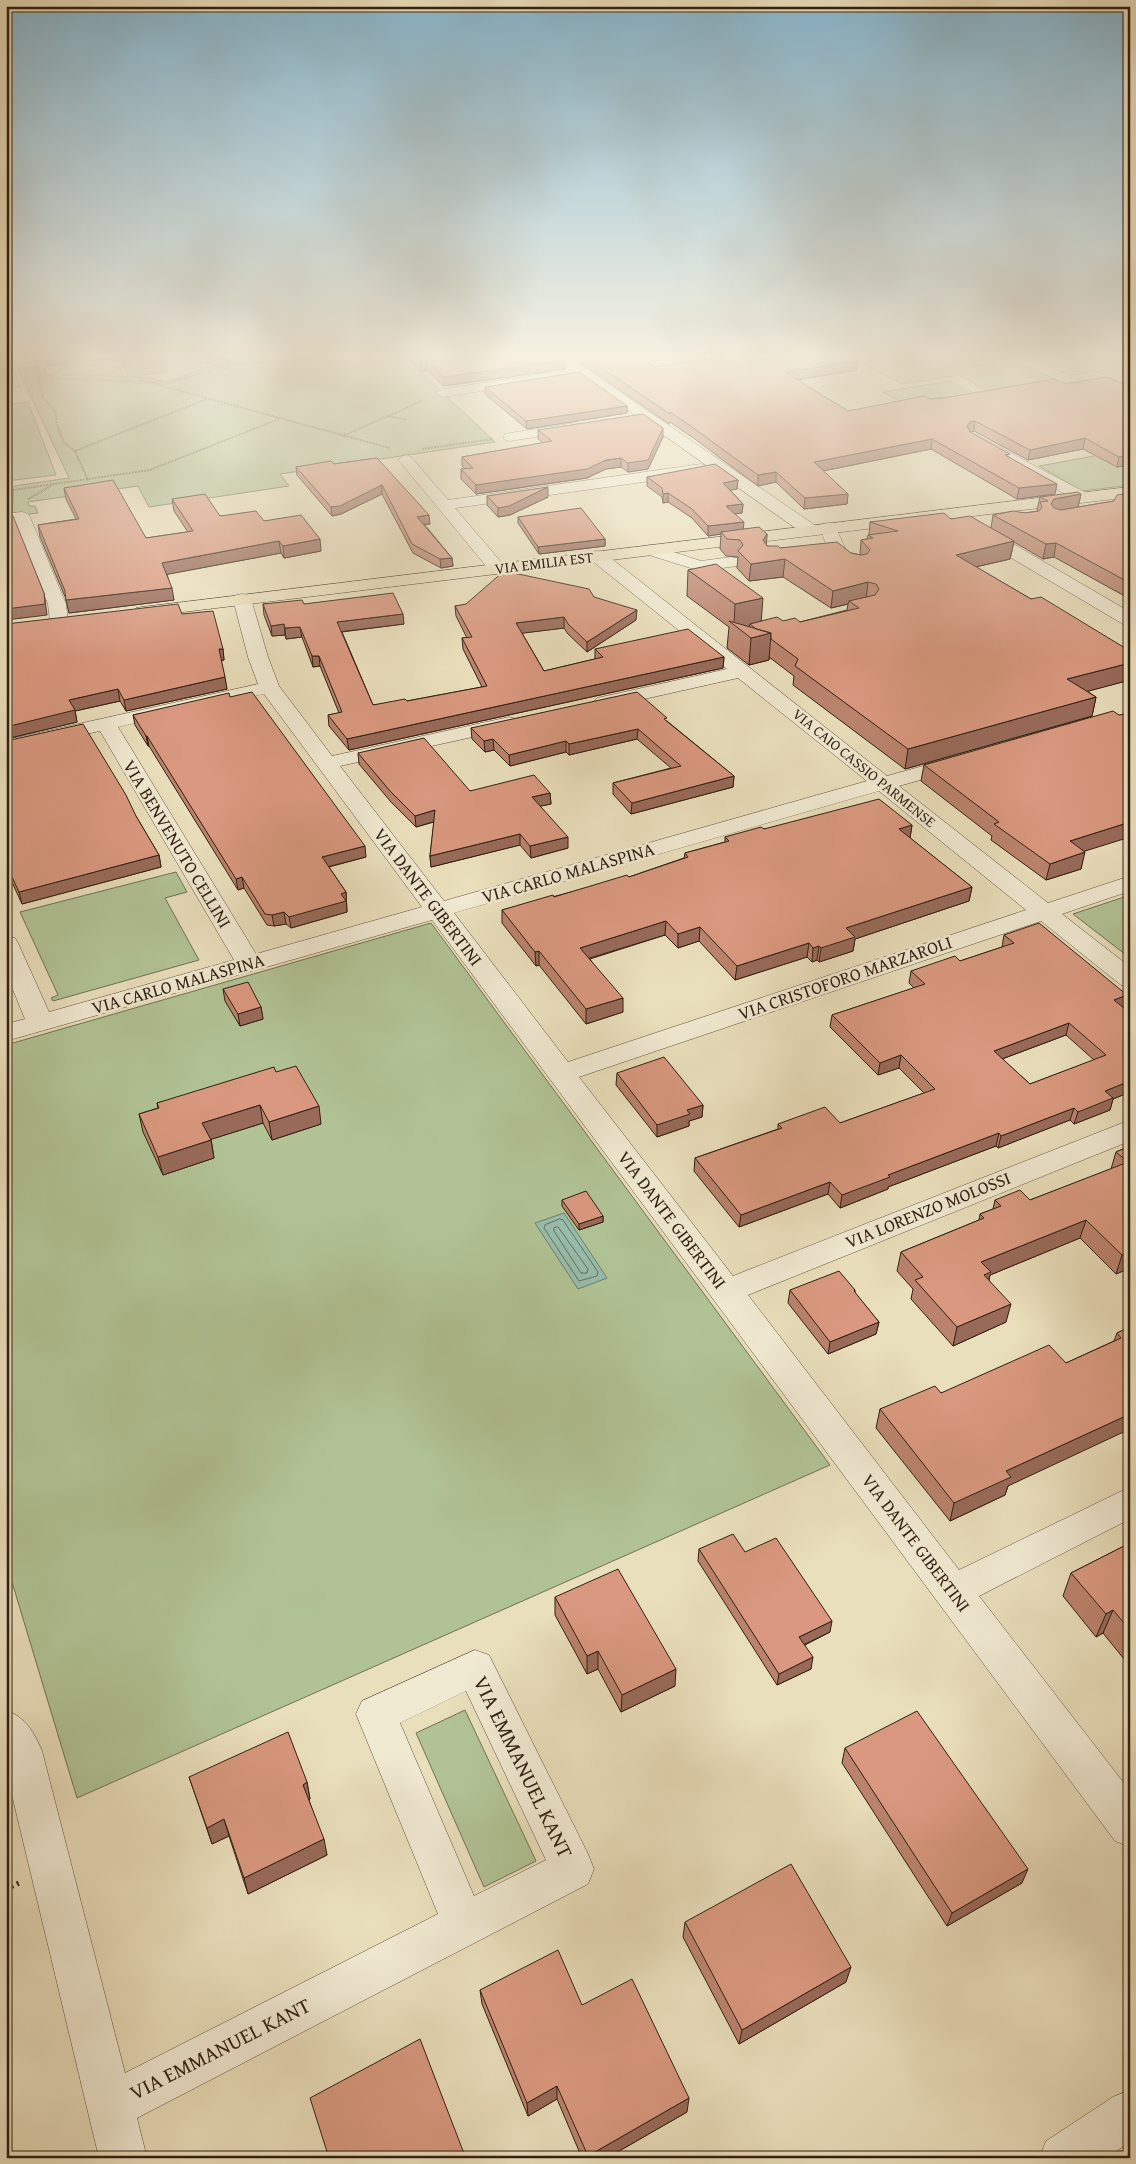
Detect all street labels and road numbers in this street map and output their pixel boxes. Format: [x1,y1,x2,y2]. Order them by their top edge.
street label: VIA EMILIA EST [494,546,595,579]
street label: VIA CAIO CASSIO PARMENSE [788,703,941,832]
street label: VIA BENVENUTO CELLINI [116,754,238,933]
street label: VIA DANTE GIBERTINI [367,822,489,971]
street label: VIA CARLO MALASPINA [478,835,657,910]
street label: VIA CRISTOFORO MARZAROLI [734,928,955,1027]
street label: VIA CARLO MALASPINA [88,946,267,1021]
street label: VIA DANTE GIBERTINI [611,1145,733,1294]
street label: VIA LORENZO MOLOSSI [841,1164,1015,1255]
street label: VIA DANTE GIBERTINI [855,1468,977,1617]
street label: VIA EMMANUEL KANT [466,1671,581,1863]
street label: VIA EMMANUEL KANT [124,1989,316,2108]

